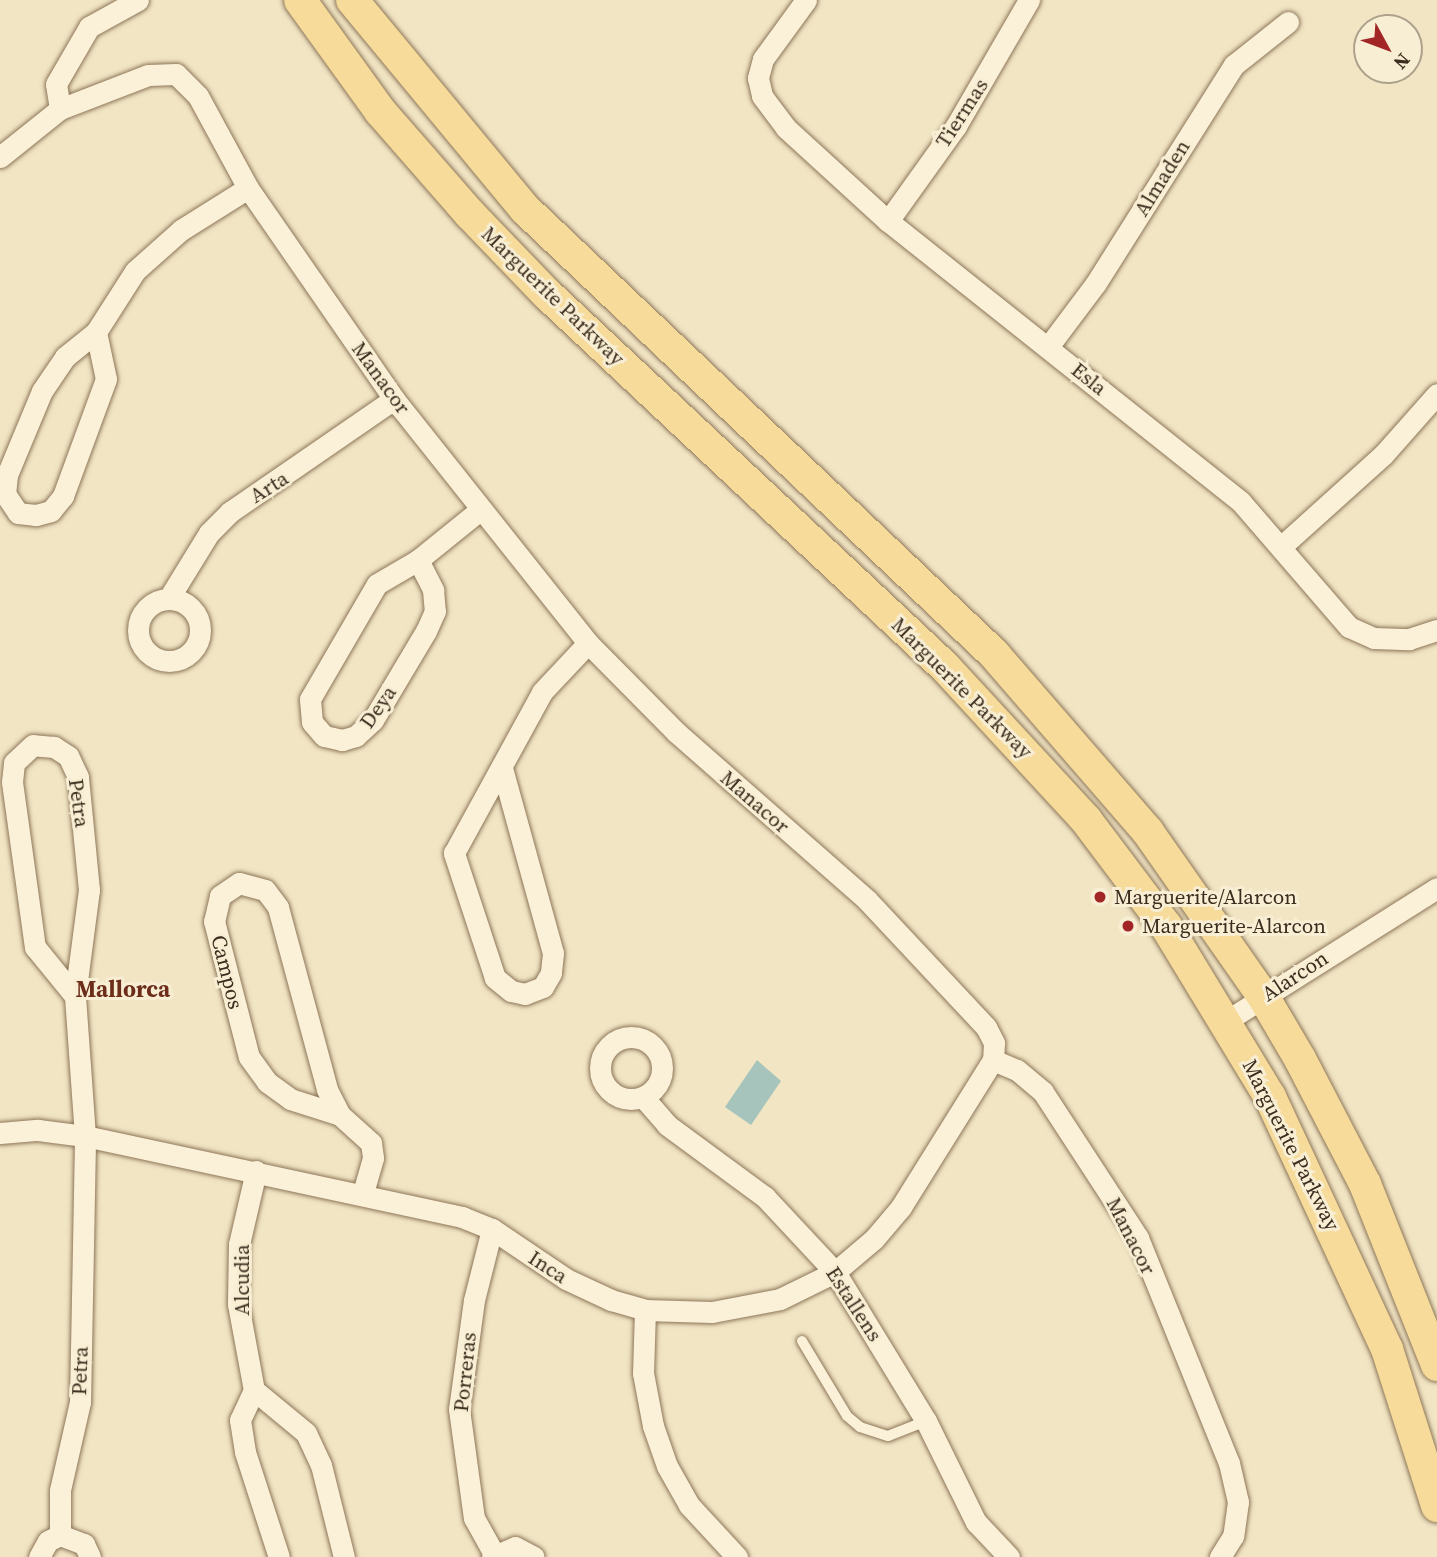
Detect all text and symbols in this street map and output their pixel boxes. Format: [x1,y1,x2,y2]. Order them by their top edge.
north arrow [1353,14,1423,84]
text: N [1388,48,1417,75]
street label: Tiermas [930,74,994,152]
street label: Almaden [1129,135,1195,221]
street label: Marguerite Parkway [476,221,630,371]
street label: Manacor [346,337,416,419]
street label: Esla [1066,357,1112,401]
street label: Arta [245,466,293,508]
street label: Marguerite Parkway [886,612,1038,764]
street label: Deya [354,681,402,733]
street label: Manacor [715,765,795,839]
street label: Petra [63,777,95,829]
place label: Marguerite/Alarcon [1114,884,1297,910]
marker: Marguerite/Alarcon [1092,889,1108,905]
place label: Marguerite-Alarcon [1142,913,1326,939]
marker: Marguerite-Alarcon [1120,918,1136,934]
street label: Campos [206,932,248,1012]
street label: Alarcon [1257,945,1333,1007]
district label: Mallorca [76,975,170,1003]
street label: Marguerite Parkway [1237,1055,1345,1235]
street label: Manacor [1101,1193,1161,1279]
street label: Alcudia [229,1244,255,1316]
street label: Inca [524,1245,572,1289]
street label: Estallens [820,1262,888,1346]
street label: Porreras [448,1331,482,1413]
street label: Petra [67,1346,93,1396]

